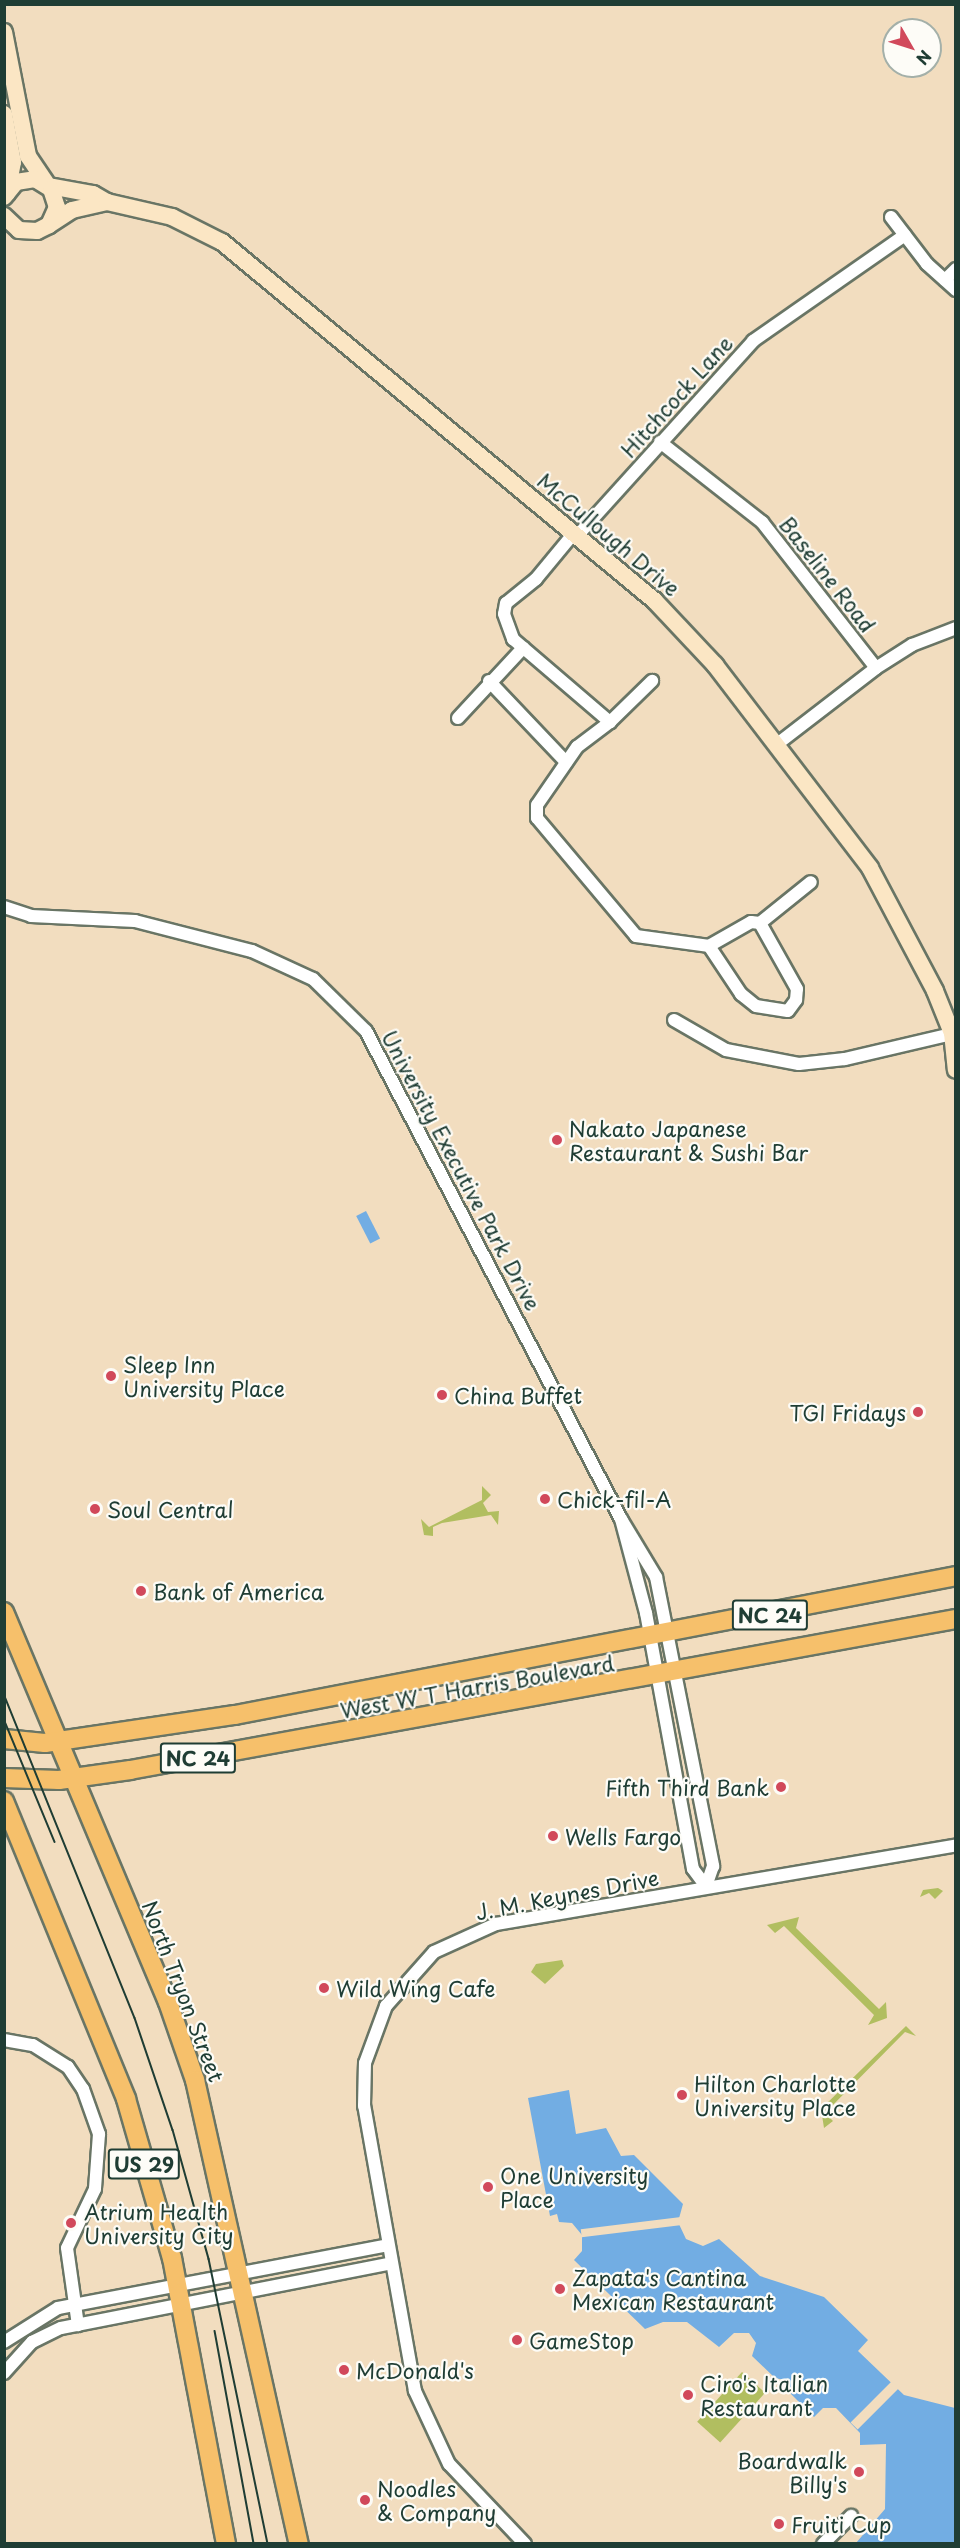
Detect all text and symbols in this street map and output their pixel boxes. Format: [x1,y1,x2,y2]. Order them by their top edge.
north arrow [882,18,942,78]
text: N [911,46,938,71]
street label: Hitchcock Lane [615,330,737,462]
street label: McCullough Drive [532,467,686,601]
street label: Baseline Road [775,511,881,637]
street label: University Executive Park Drive [377,1024,547,1316]
place label: Nakato Japanese Restaurant & Sushi Bar [569,1115,807,1165]
marker: Nakato Japanese Restaurant & Sushi Bar [550,1133,564,1147]
place label: Sleep Inn University Place [123,1351,284,1401]
marker: Sleep Inn University Place [104,1369,118,1383]
place label: China Buffet [454,1382,583,1408]
marker: China Buffet [435,1388,449,1402]
place label: TGI Fridays [790,1399,906,1425]
marker: TGI Fridays [911,1405,925,1419]
place label: Chick-fil-A [557,1486,671,1512]
marker: Chick-fil-A [538,1492,552,1506]
place label: Soul Central [107,1496,233,1522]
marker: Soul Central [88,1502,102,1516]
place label: Bank of America [153,1578,324,1604]
marker: Bank of America [134,1584,148,1598]
road number: NC 24 [731,1598,809,1632]
street label: West W T Harris Boulevard [339,1650,615,1722]
road number: NC 24 [159,1741,237,1775]
place label: Fifth Third Bank [602,1774,769,1800]
marker: Fifth Third Bank [774,1780,788,1794]
place label: Wells Fargo [565,1823,683,1849]
marker: Wells Fargo [546,1829,560,1843]
street label: J. M. Keynes Drive [472,1864,662,1924]
street label: North Tryon Street [138,1897,230,2085]
place label: Wild Wing Cafe [336,1975,497,2001]
marker: Wild Wing Cafe [317,1981,331,1995]
place label: Hilton Charlotte University Place [694,2070,857,2120]
marker: Hilton Charlotte University Place [675,2088,689,2102]
road number: US 29 [108,2147,180,2181]
place label: One University Place [500,2162,649,2212]
marker: One University Place [481,2180,495,2194]
place label: Atrium Health University City [84,2198,234,2248]
marker: Atrium Health University City [62,2214,80,2232]
place label: Zapata's Cantina Mexican Restaurant [572,2264,774,2314]
marker: Zapata's Cantina Mexican Restaurant [553,2282,567,2296]
place label: GameStop [529,2327,634,2353]
marker: GameStop [510,2333,524,2347]
place label: McDonald's [356,2357,474,2383]
marker: McDonald's [337,2363,351,2377]
place label: Ciro's Italian Restaurant [700,2370,828,2420]
marker: Ciro's Italian Restaurant [681,2388,695,2402]
place label: Boardwalk Billy's [737,2447,847,2497]
marker: Boardwalk Billy's [852,2465,866,2479]
place label: Noodles & Company [377,2475,497,2525]
marker: Noodles & Company [358,2493,372,2507]
place label: Fruiti Cup [791,2511,892,2537]
marker: Fruiti Cup [772,2517,786,2531]

